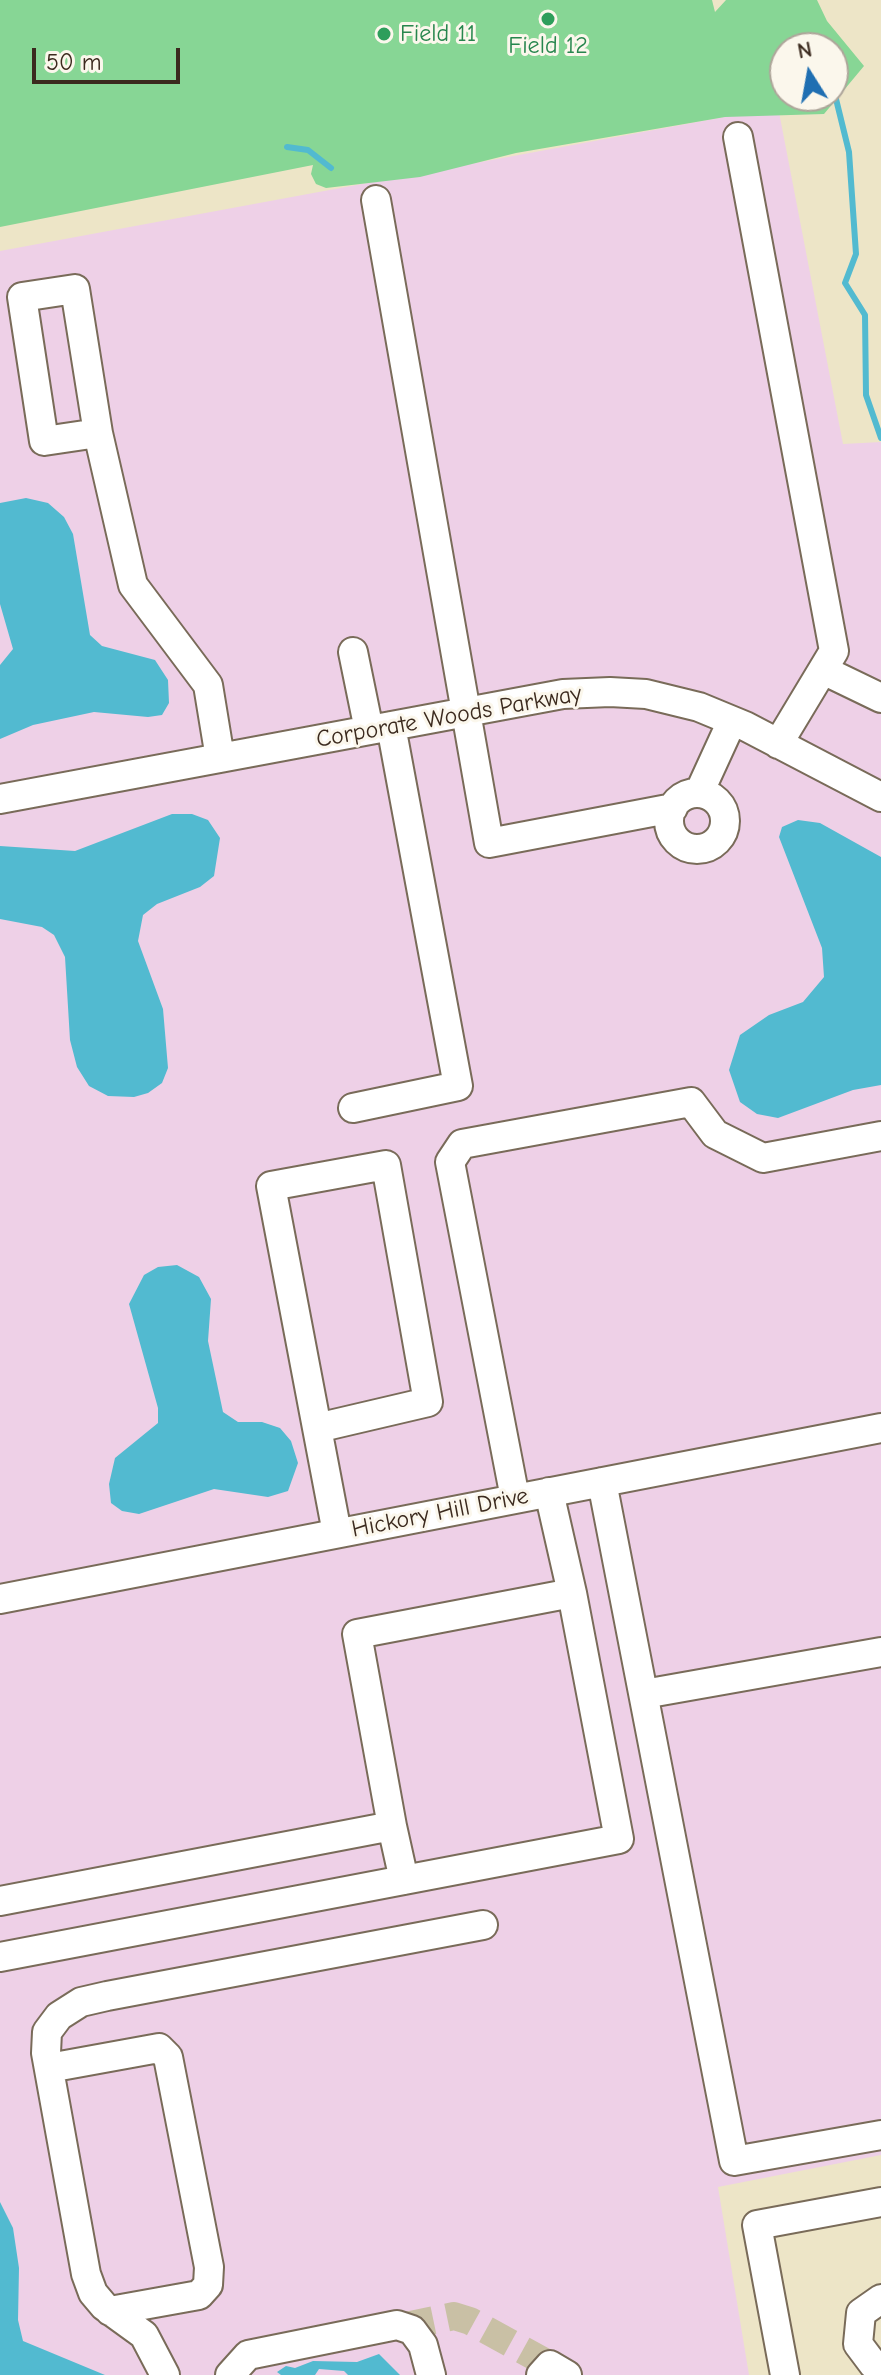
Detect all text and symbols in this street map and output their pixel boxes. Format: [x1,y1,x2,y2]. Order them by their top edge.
marker: Field 12 [539,10,557,28]
place label: Field 11 [400,20,476,48]
marker: Field 11 [375,25,393,43]
scale bar [36,32,184,82]
place label: Field 12 [508,32,588,60]
north arrow [769,32,849,112]
text: N [795,36,814,65]
text: 50 m [46,48,102,76]
street label: Corporate Woods Parkway [314,679,584,755]
street label: Hickory Hill Drive [349,1482,531,1544]

